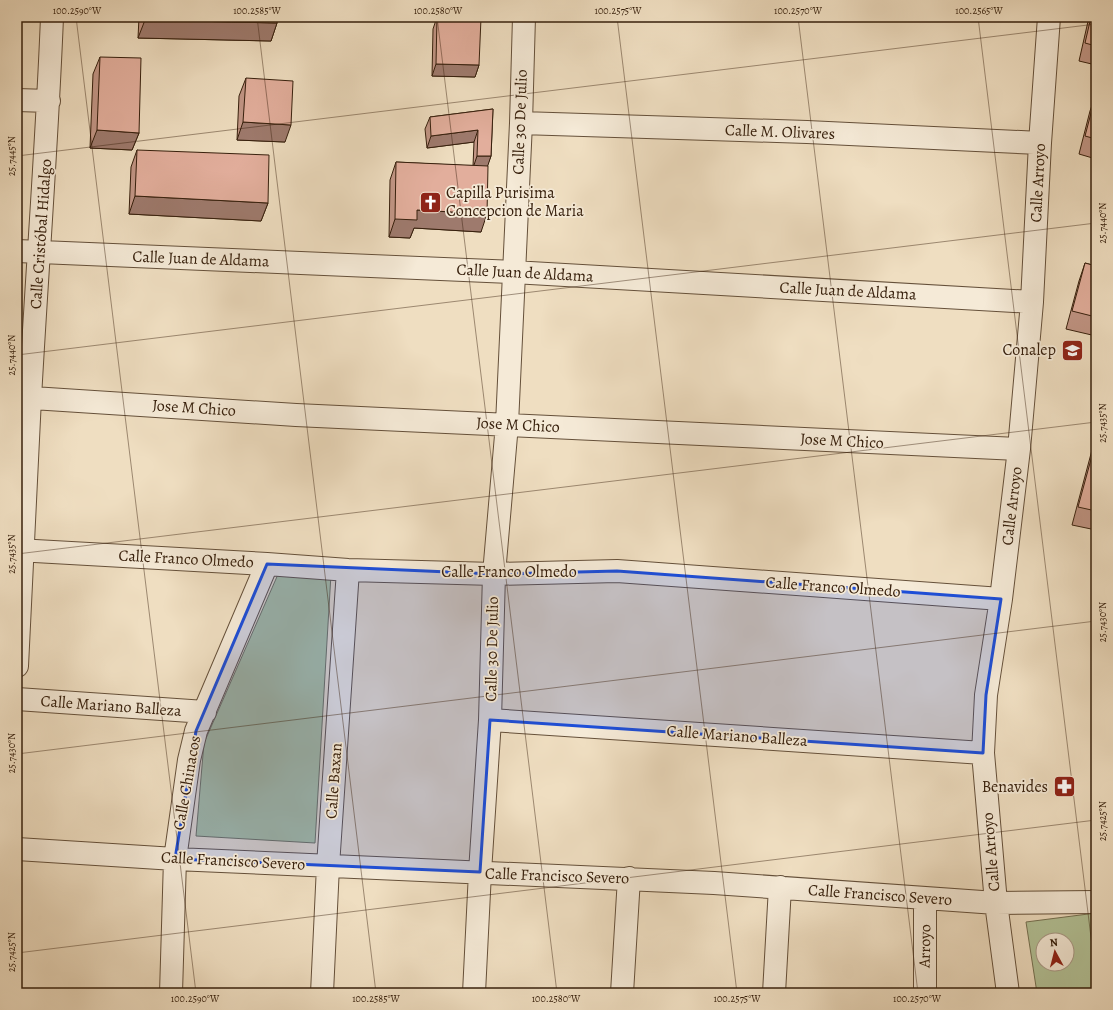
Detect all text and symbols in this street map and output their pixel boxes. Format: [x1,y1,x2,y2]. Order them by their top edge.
text: 100.2590°W [53,4,102,17]
text: 100.2585°W [233,4,282,17]
text: 100.2580°W [414,4,463,17]
text: 100.2575°W [594,4,642,17]
text: 100.2570°W [774,4,823,17]
text: 100.2565°W [955,4,1003,17]
street label: Calle 30 De Julio [507,69,533,175]
street label: Calle M. Olivares [725,119,835,145]
text: 25.7445°N [5,136,18,176]
street label: Calle Arroyo [1025,143,1051,223]
street label: Calle Cristóbal Hidalgo [25,158,57,310]
place label: Capilla Purisima Concepcion de Maria [446,182,584,222]
church icon: Capilla Purisima Concepcion de Maria [417,189,443,215]
text: 25.7440°N [1096,203,1109,243]
street label: Calle Juan de Aldama [132,246,270,272]
street label: Calle Juan de Aldama [456,258,595,288]
street label: Calle Juan de Aldama [779,276,918,306]
text: 25.7440°N [5,335,18,375]
school or university icon: Conalep [1059,337,1085,363]
place label: Conalep [1003,339,1056,361]
street label: Jose M Chico [152,394,237,422]
text: 25.7435°N [1096,403,1109,443]
street label: Jose M Chico [476,412,560,438]
street label: Jose M Chico [800,428,884,454]
street label: Calle Arroyo [996,465,1028,547]
text: 25.7435°N [5,534,18,574]
street label: Calle Franco Olmedo [118,544,254,574]
street label: Calle Franco Olmedo [441,561,577,583]
street label: Calle Franco Olmedo [765,571,901,603]
street label: Calle 30 De Julio [480,596,504,702]
text: 25.7430°N [1096,602,1109,642]
street label: Calle Mariano Balleza [40,690,183,722]
street label: Calle Mariano Balleza [666,720,809,752]
text: 25.7430°N [5,733,18,773]
street label: Calle Chinacos [168,734,206,832]
street label: Calle Baxan [320,742,348,820]
pharmacy icon: Benavides [1051,774,1077,800]
place label: Benavides [982,776,1048,798]
text: 25.7425°N [1096,801,1109,841]
street label: Calle Arroyo [977,812,1005,892]
street label: Calle Francisco Severo [160,846,306,876]
street label: Calle Francisco Severo [484,862,630,890]
street label: Calle Francisco Severo [807,879,953,911]
street label: Arroyo [914,924,936,969]
text: 25.7425°N [5,932,18,972]
north arrow [1035,932,1075,972]
text: N [1049,935,1059,951]
text: 100.2590°W [171,992,220,1005]
text: 100.2585°W [352,992,401,1005]
text: 100.2580°W [532,992,581,1005]
text: 100.2575°W [713,992,761,1005]
text: 100.2570°W [893,992,942,1005]

